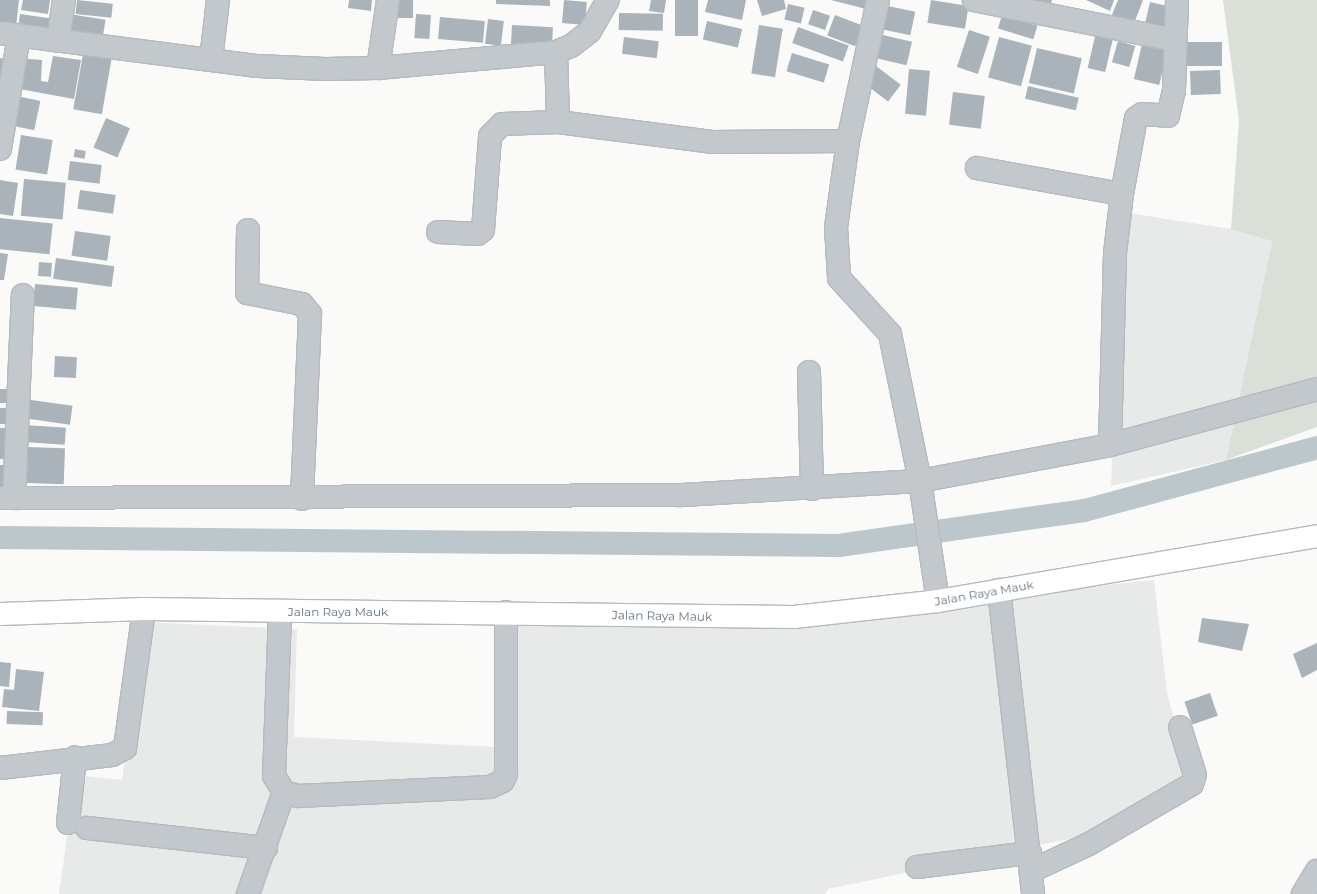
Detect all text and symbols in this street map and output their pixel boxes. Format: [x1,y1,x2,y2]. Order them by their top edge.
street label: Jalan Raya Mauk [933,577,1035,609]
street label: Jalan Raya Mauk [288,605,388,619]
street label: Jalan Raya Mauk [612,608,712,624]

